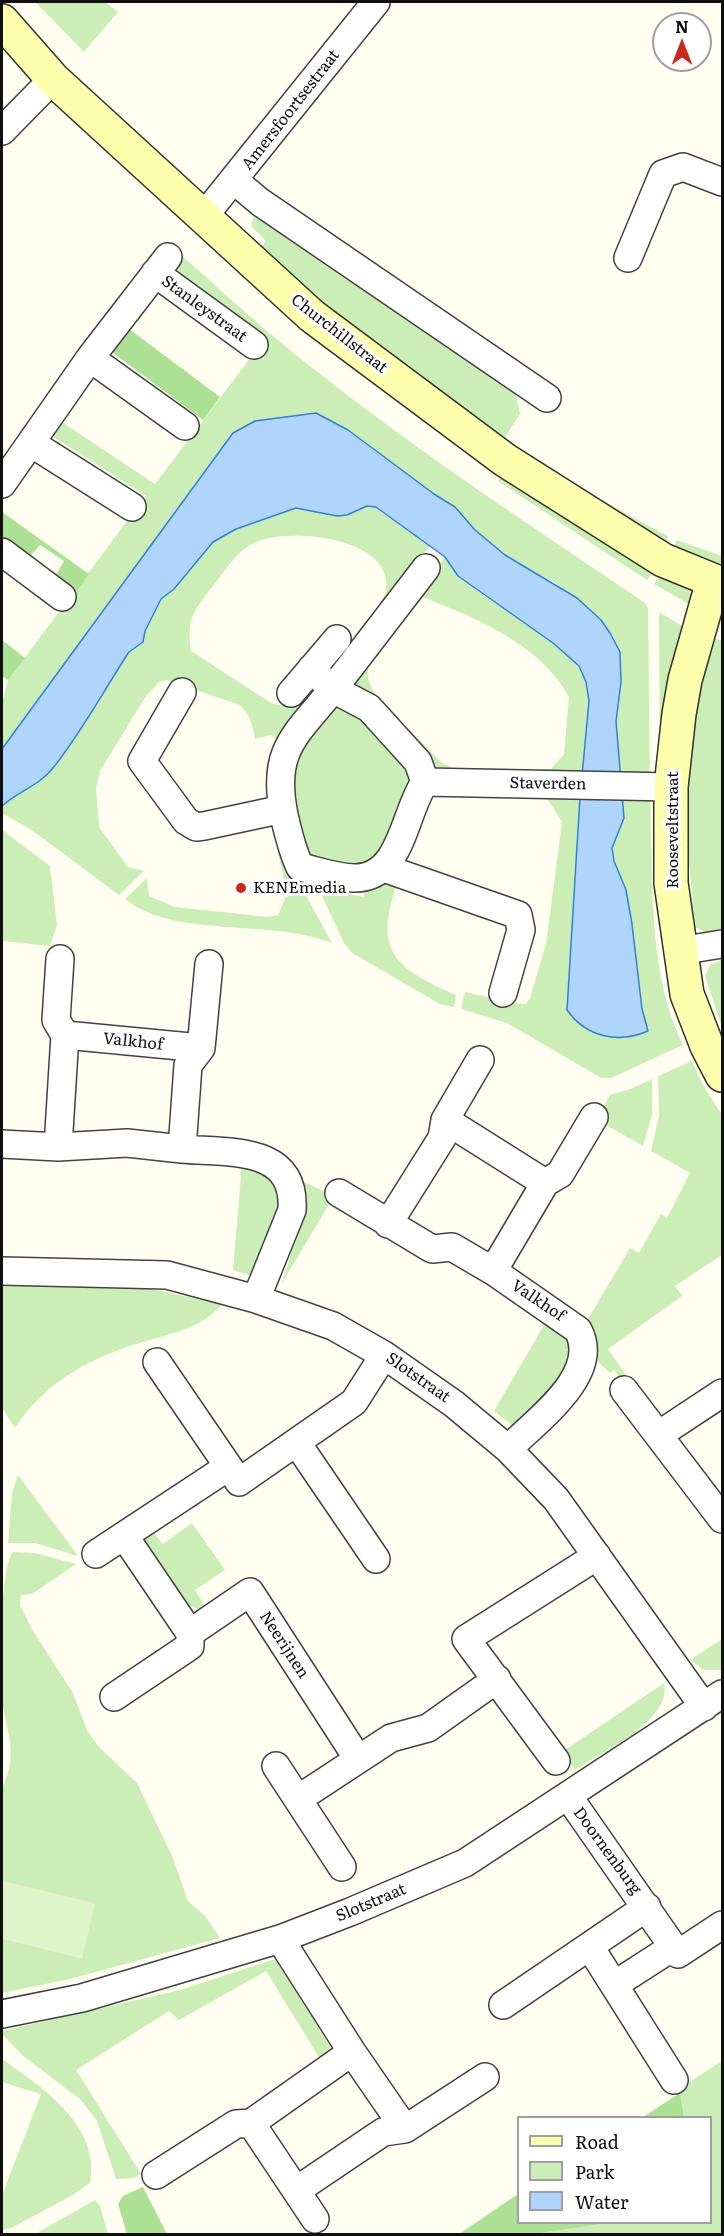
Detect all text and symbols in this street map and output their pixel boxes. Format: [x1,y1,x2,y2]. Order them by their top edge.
north arrow [652,12,712,72]
text: N [675,14,689,38]
street label: Amersfoortsestraat [238,46,344,174]
street label: Stanleystraat [158,272,250,346]
street label: Churchillstraat [287,290,391,378]
street label: Rooseveltstraat [663,771,683,889]
street label: Staverden [509,774,587,794]
place label: KENEmedia [253,878,346,898]
marker: KENEmedia [234,881,248,895]
street label: Valkhof [102,1029,164,1055]
street label: Valkhof [508,1276,568,1326]
street label: Slotstraat [382,1349,454,1407]
street label: Neerijnen [255,1608,313,1682]
street label: Doornenburg [569,1804,645,1898]
street label: Slotstraat [333,1880,409,1926]
legend [517,2116,712,2224]
text: Road [575,2128,619,2155]
text: Park [575,2158,614,2185]
text: Water [575,2188,628,2215]

